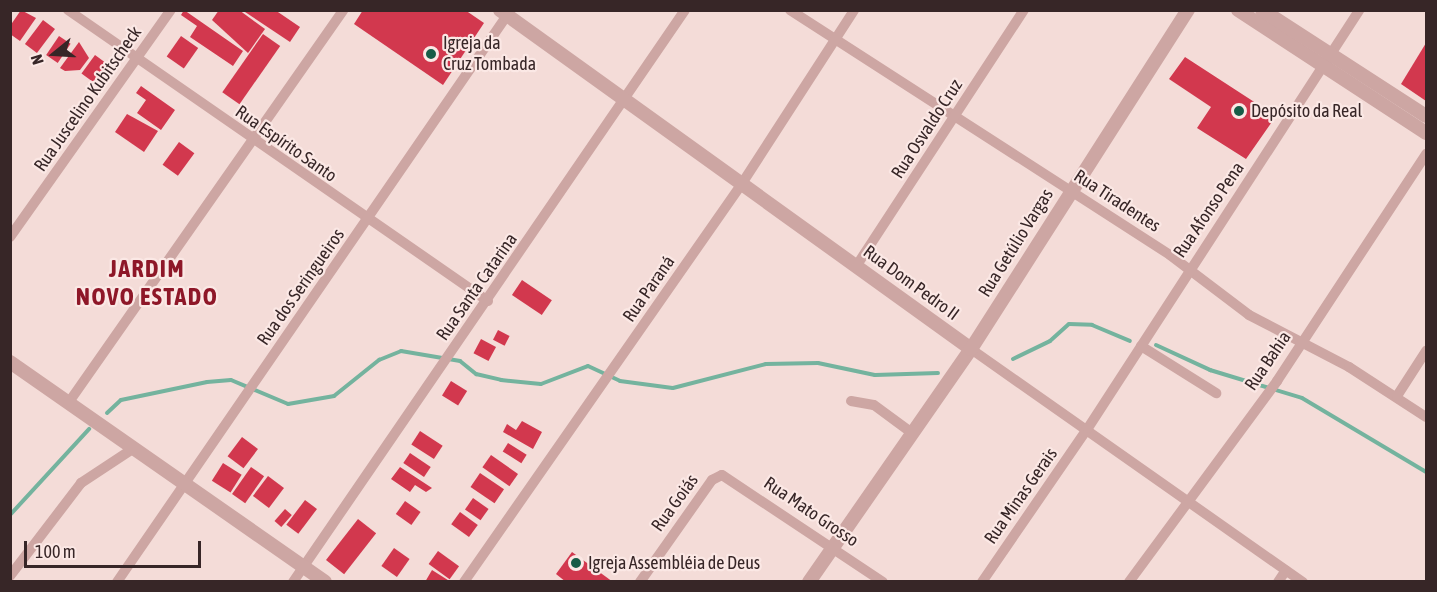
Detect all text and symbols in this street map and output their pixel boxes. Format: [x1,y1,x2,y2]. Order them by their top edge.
street label: Rua Juscelino Kubitscheck [30,22,146,176]
north arrow [24,24,84,84]
place label: Igreja da Cruz Tombada [443,33,536,76]
marker: Igreja da Cruz Tombada [424,47,438,61]
text: N [27,52,47,67]
street label: Rua Osvaldo Cruz [887,75,967,183]
place label: Depósito da Real [1251,100,1362,122]
street label: Rua Espírito Santo [231,101,341,187]
marker: Depósito da Real [1232,104,1246,118]
street label: Rua Afonso Pena [1169,158,1249,262]
street label: Rua Tiradentes [1070,165,1164,237]
street label: Rua Getúlio Vargas [974,185,1058,301]
street label: Rua dos Seringueiros [253,225,349,349]
street label: Rua Santa Catarina [432,229,522,345]
street label: Rua Dom Pedro II [859,241,963,325]
street label: Rua Paraná [618,252,680,326]
district label: JARDIM NOVO ESTADO [76,255,218,311]
street label: Rua Bahia [1240,327,1296,395]
street label: Rua Minas Gerais [980,444,1062,548]
street label: Rua Goiás [647,470,703,536]
street label: Rua Mato Grosso [760,472,862,552]
scale bar [27,529,204,567]
text: 100 m [35,541,76,562]
place label: Igreja Assembléia de Deus [588,552,760,574]
marker: Igreja Assembléia de Deus [569,556,583,570]

